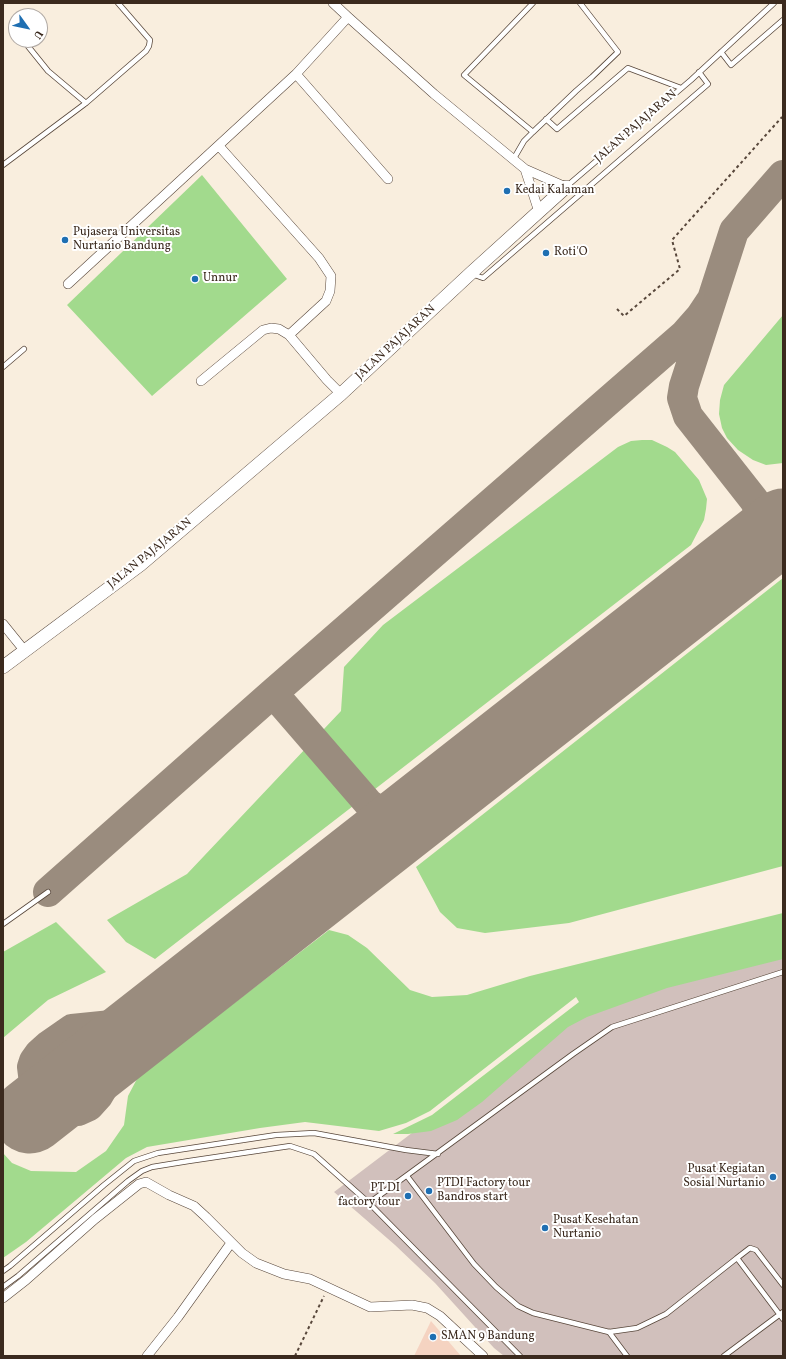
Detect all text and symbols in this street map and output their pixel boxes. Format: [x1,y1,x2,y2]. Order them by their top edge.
north arrow [8,8,48,48]
text: U [29,27,46,42]
street label: JALAN PAJAJARAN [592,87,680,167]
place label: Kedai Kalaman [515,184,595,198]
marker: Kedai Kalaman [502,186,512,196]
place label: Pujasera Universitas Nurtanio Bandung [73,226,180,254]
marker: Pujasera Universitas Nurtanio Bandung [60,235,70,245]
place label: Roti'O [554,246,588,260]
marker: Roti'O [541,248,551,258]
place label: Unnur [203,272,237,286]
marker: Unnur [190,274,200,284]
street label: JALAN PAJAJARAN [353,302,439,384]
street label: JALAN PAJAJARAN [105,516,195,592]
place label: Pusat Kegiatan Sosial Nurtanio [683,1163,765,1191]
marker: Pusat Kegiatan Sosial Nurtanio [768,1172,778,1182]
place label: PTDI Factory tour Bandros start [437,1177,530,1205]
place label: PT DI factory tour [338,1182,400,1210]
marker: PTDI Factory tour Bandros start [424,1186,434,1196]
marker: PT DI factory tour [403,1191,413,1201]
place label: Pusat Kesehatan Nurtanio [553,1214,639,1242]
marker: Pusat Kesehatan Nurtanio [540,1223,550,1233]
place label: SMAN 9 Bandung [441,1330,535,1344]
marker: SMAN 9 Bandung [428,1332,438,1342]

